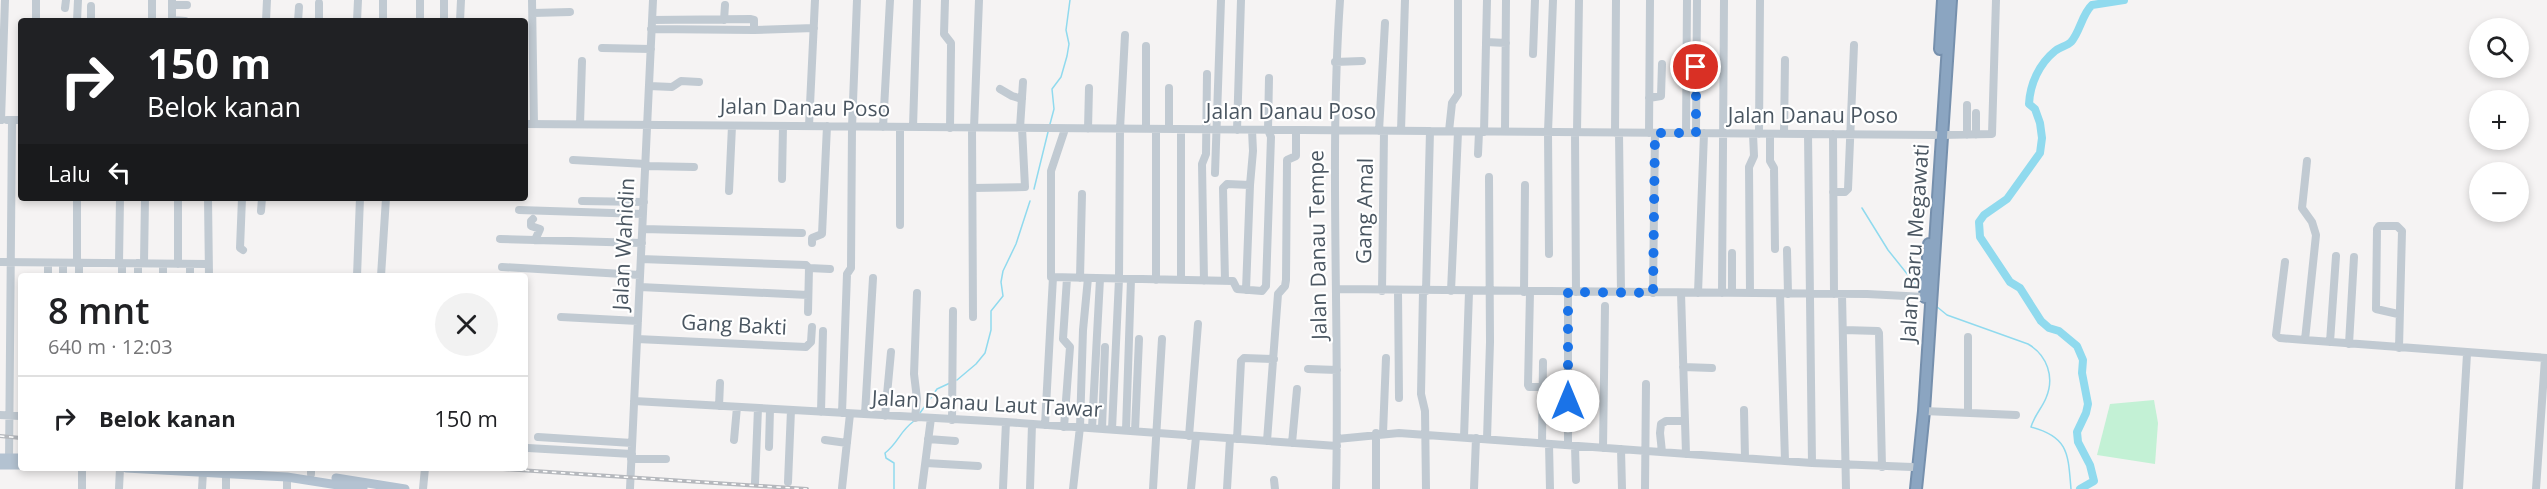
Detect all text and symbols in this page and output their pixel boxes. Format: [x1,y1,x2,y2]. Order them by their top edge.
map controls [2469,18,2529,222]
button: search [2469,18,2529,78]
text: 150 m [147,34,271,91]
pin [1670,41,1721,92]
icon: right [48,42,126,120]
icon: arrive [1679,50,1712,83]
text: Belok kanan [147,88,301,125]
button: + [2469,90,2529,150]
street label: Jalan Danau Poso [718,91,890,122]
street label: Jalan Danau Poso [1204,97,1376,125]
street label: Jalan Danau Poso [1726,101,1898,129]
street label: Jalan Baru Megawati [1893,143,1935,345]
street label: Jalan Danau Tempe [1301,150,1333,342]
icon: left [103,156,136,189]
text: Lalu [48,158,91,188]
street label: Gang Amal [1349,158,1379,264]
button: − [2469,162,2529,222]
street label: Jalan Wahidin [605,177,640,313]
text: 8 mnt [48,286,149,335]
button: close [435,293,498,356]
street label: Gang Bakti [681,307,788,341]
text: 640 m · 12:03 [48,333,173,360]
position arrow [1536,369,1600,433]
street label: Jalan Danau Laut Tawar [869,383,1103,423]
icon: right [48,402,81,435]
text: Belok kanan [99,403,236,433]
text: 150 m [434,403,498,433]

